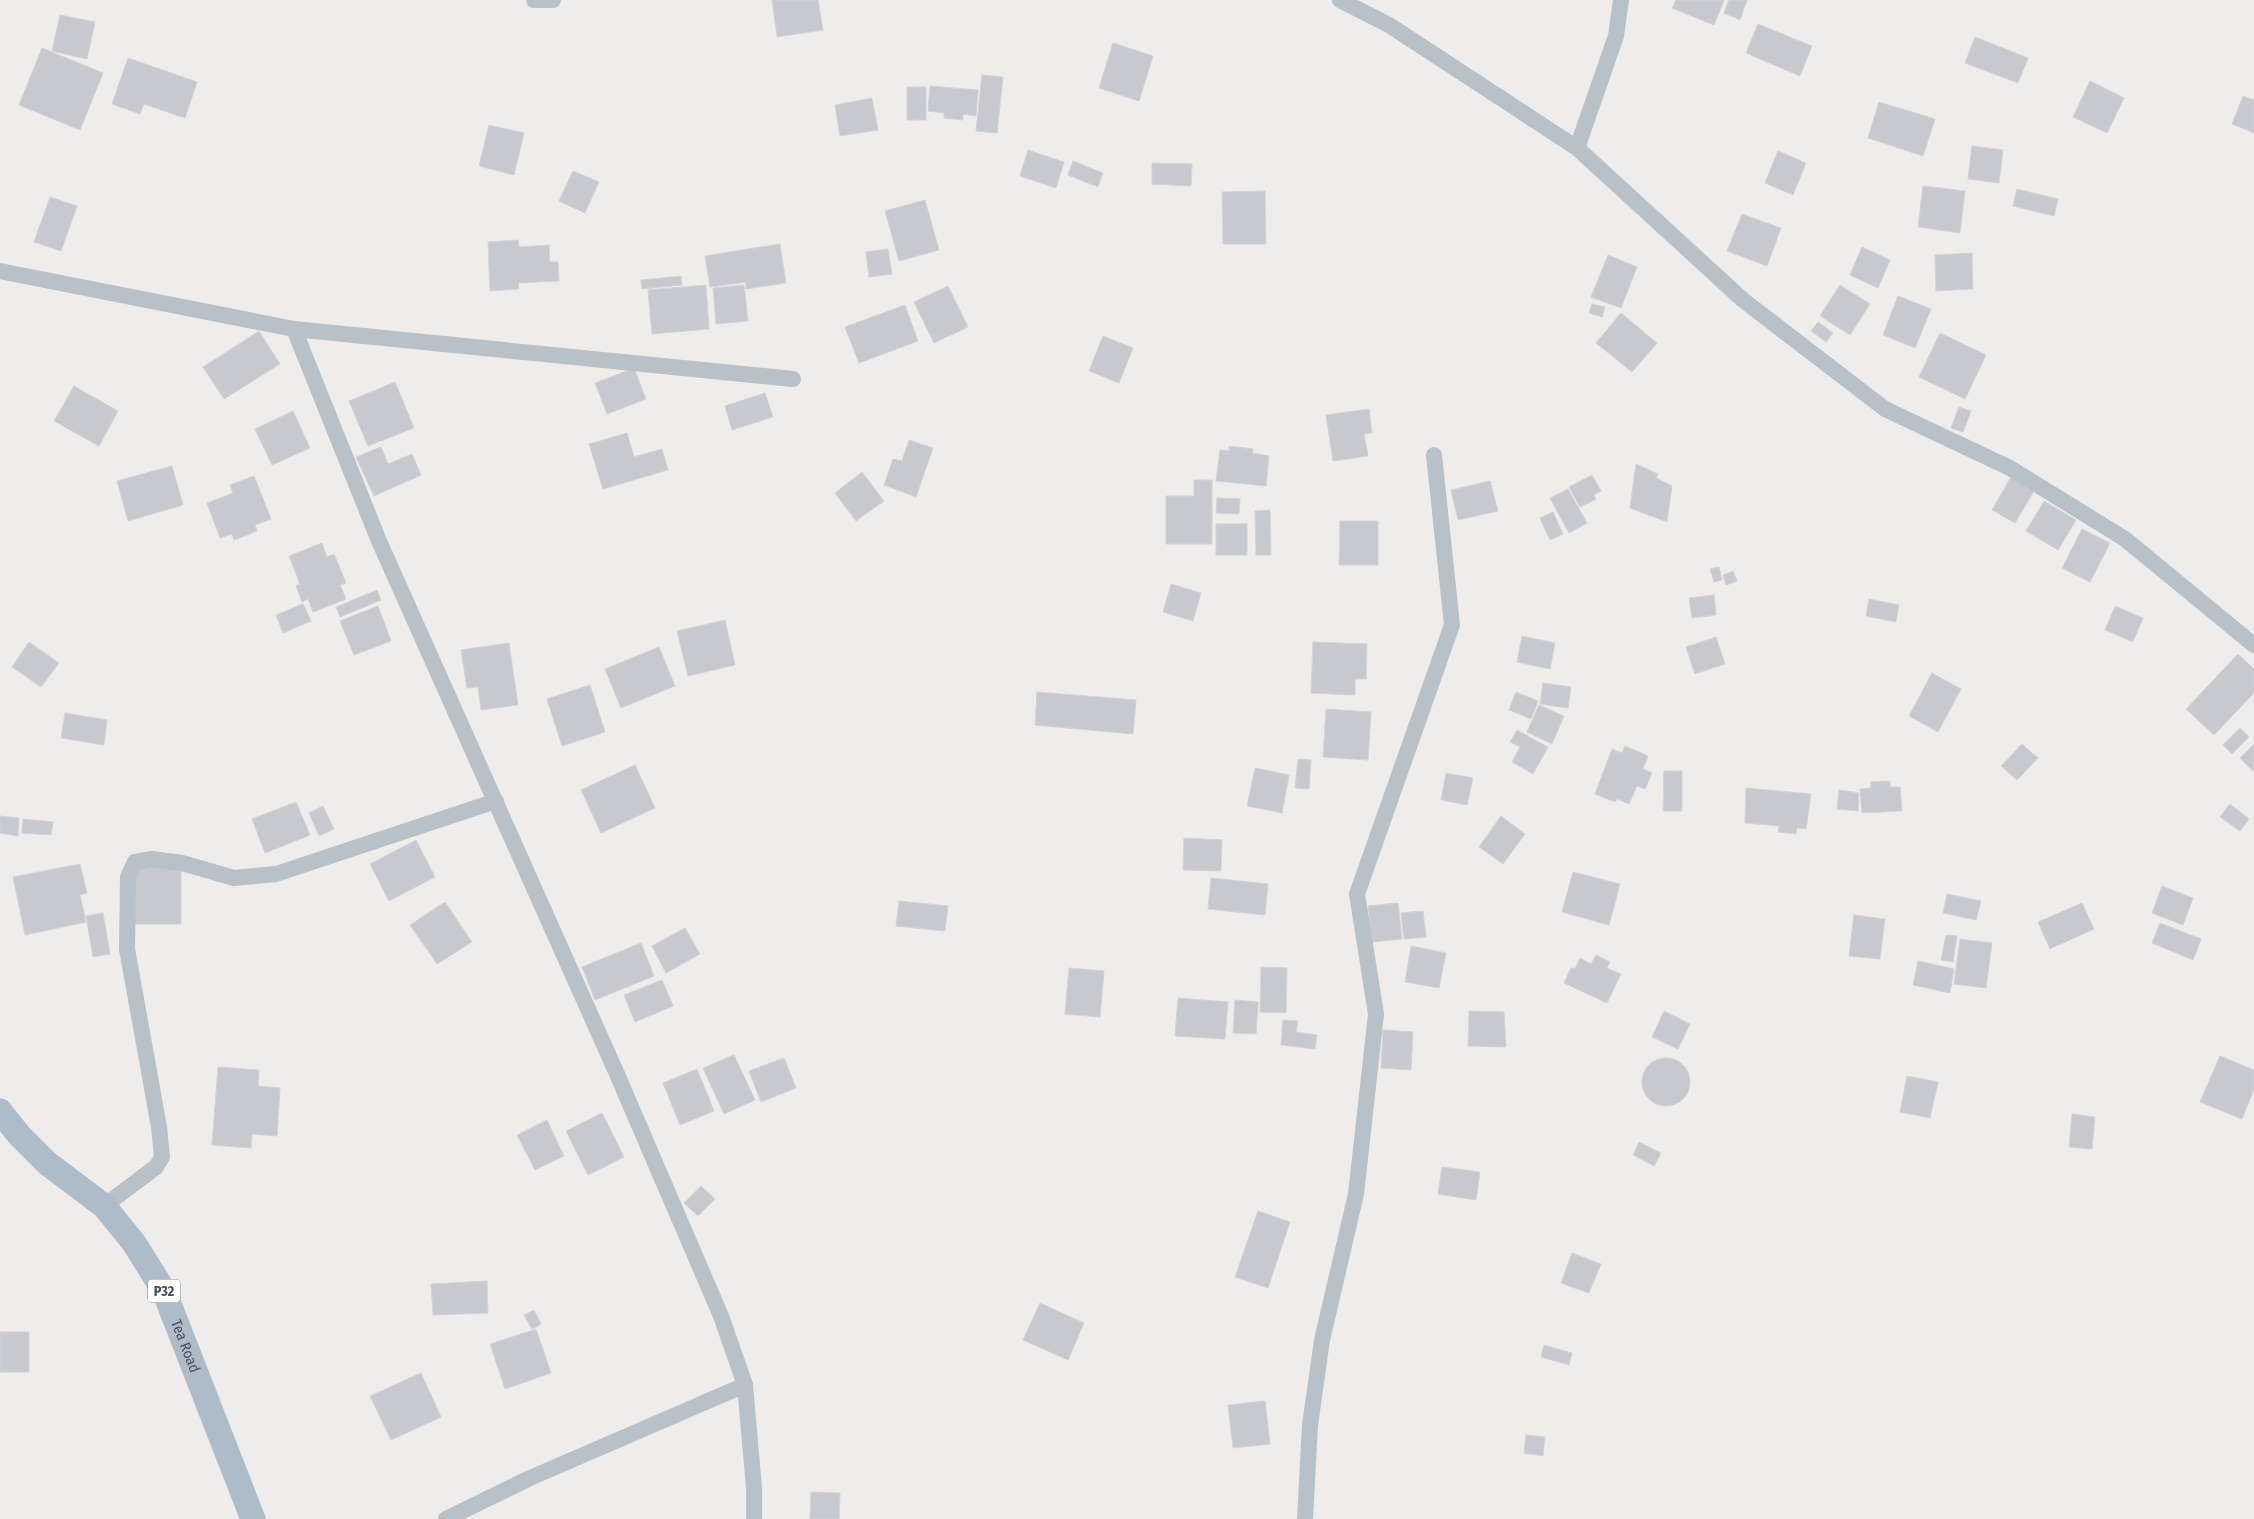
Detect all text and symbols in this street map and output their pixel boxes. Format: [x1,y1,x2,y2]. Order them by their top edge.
road number: P32 [148,1280,180,1302]
street label: Tea Road [167,1317,204,1375]

